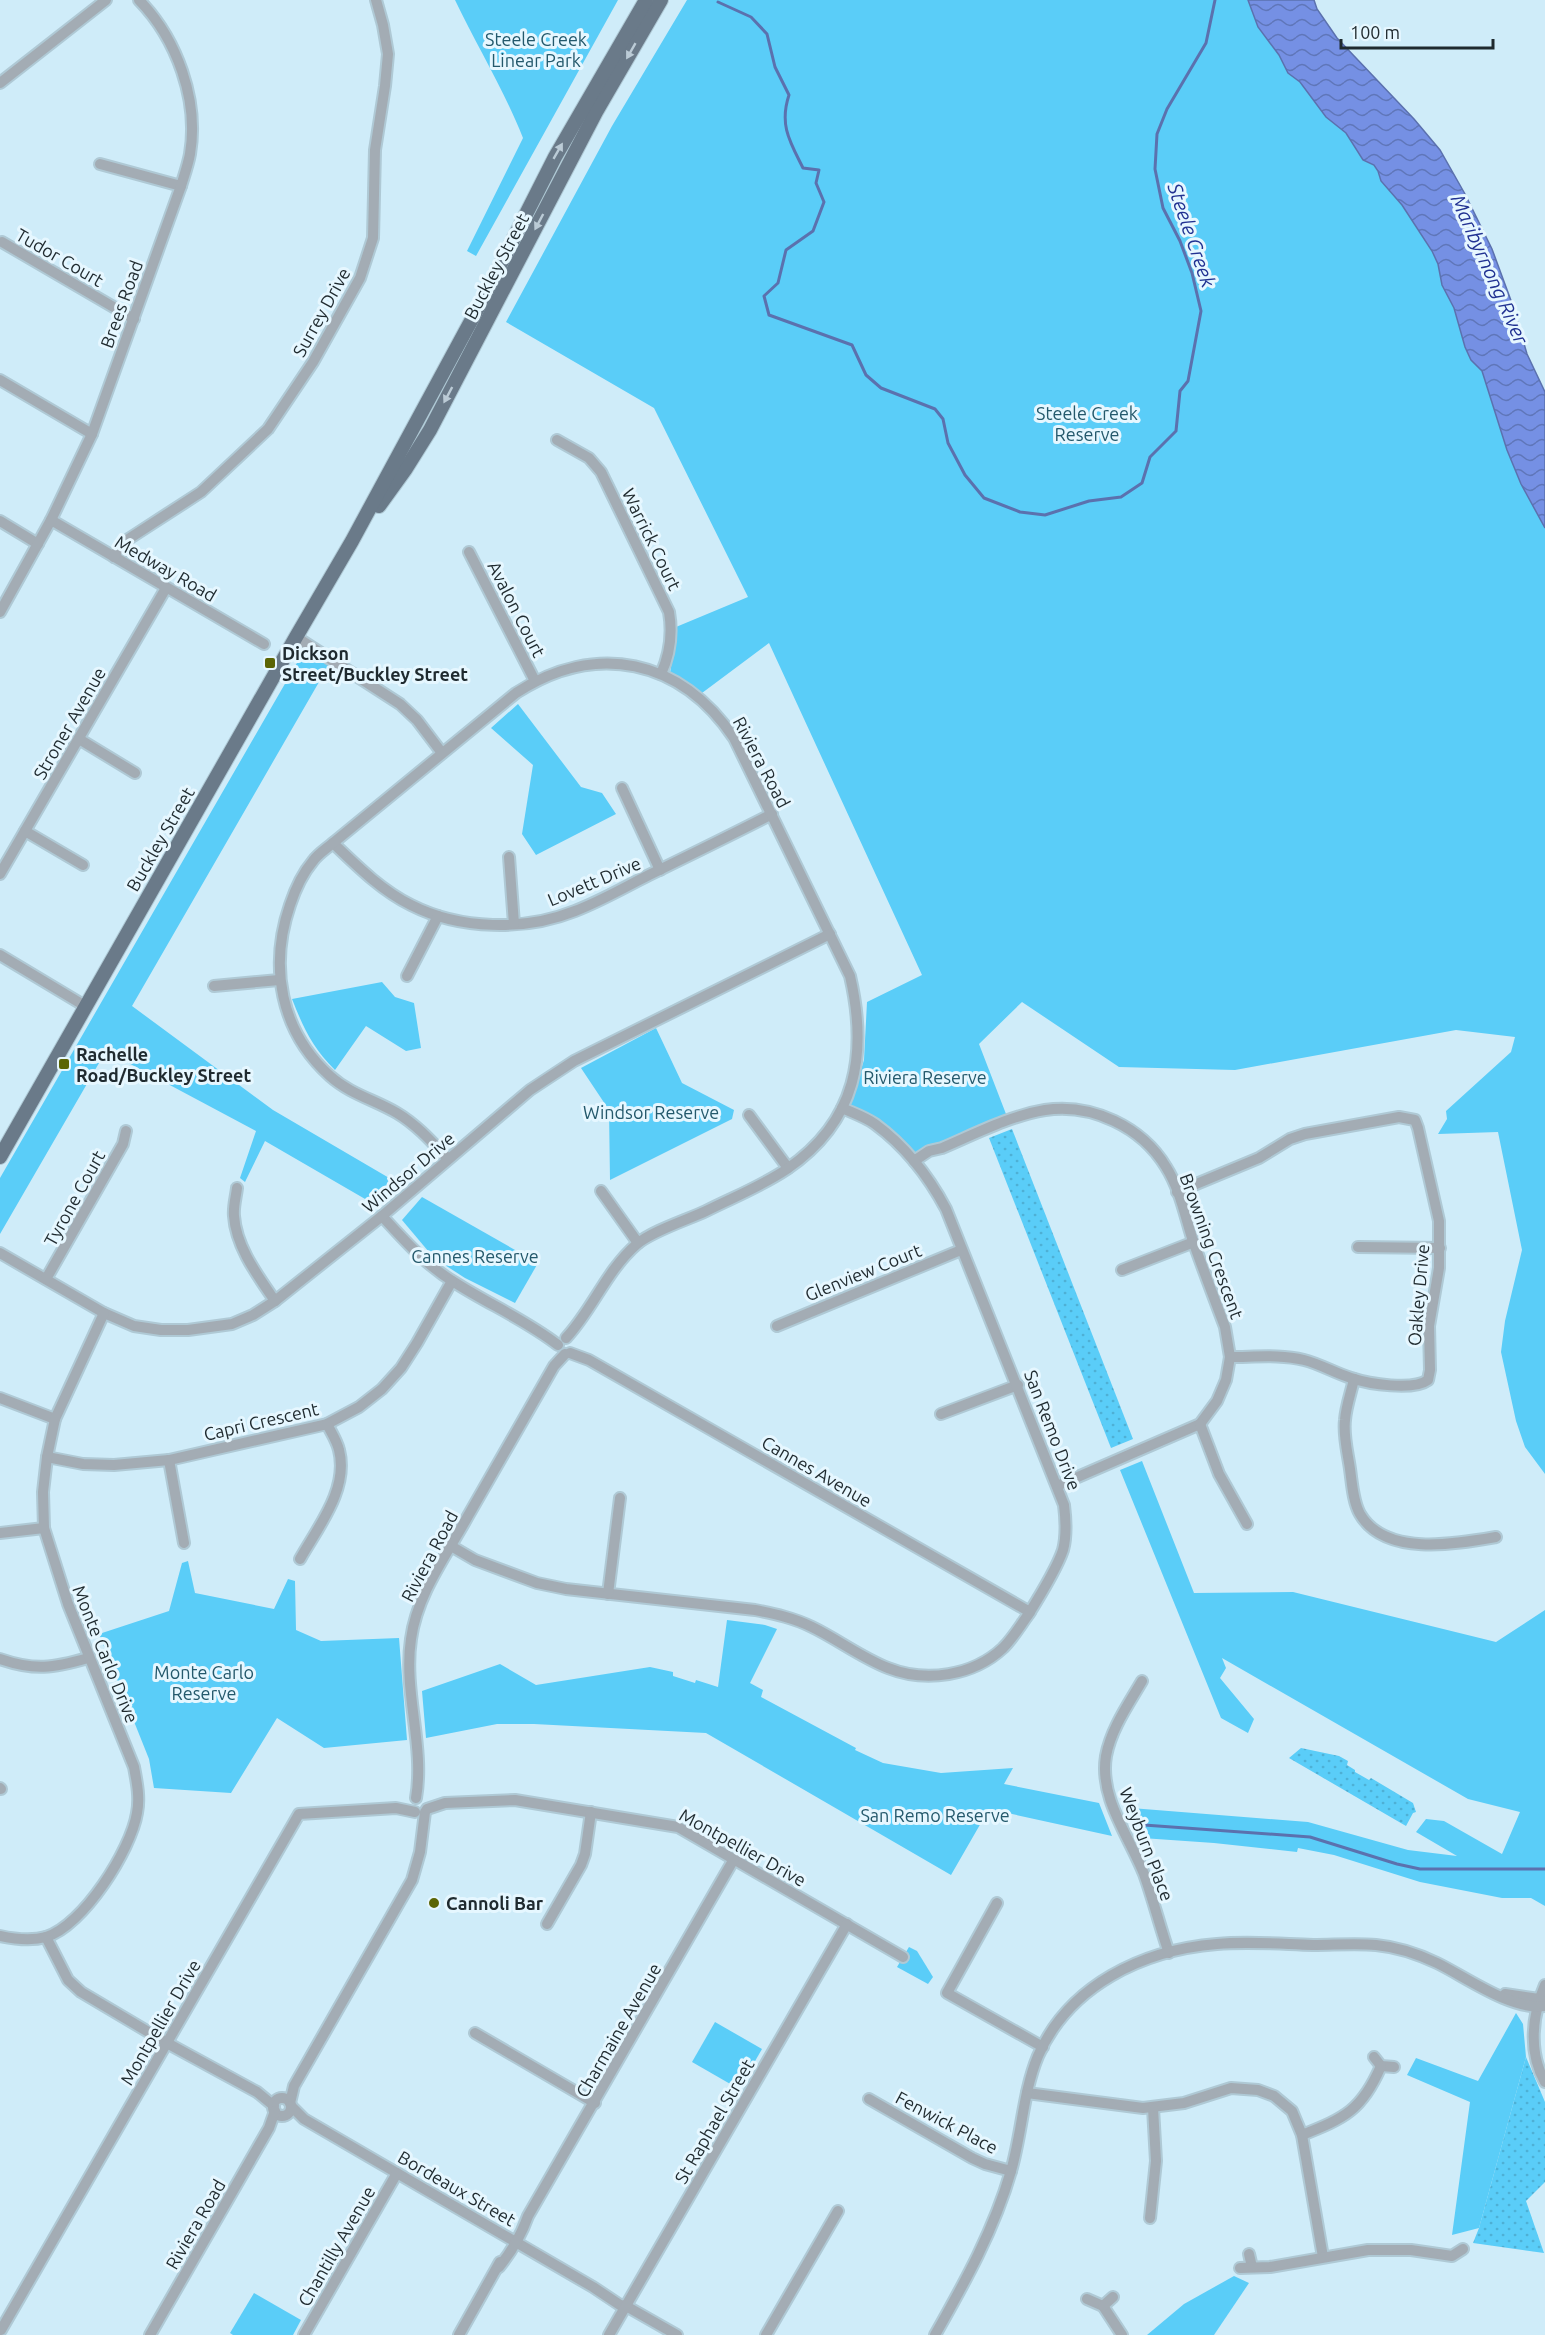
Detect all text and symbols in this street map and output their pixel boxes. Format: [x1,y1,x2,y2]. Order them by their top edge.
scale bar [1341,12,1492,50]
text: 100 m [1350,22,1400,42]
park label: Steele Creek Linear Park [485,29,587,70]
one-way arrow [626,43,636,60]
one-way arrow [553,142,563,159]
water label: Steele Creek [1163,179,1221,291]
water label: Maribyrnong River [1447,191,1534,349]
street label: Buckley Street [460,210,532,322]
one-way arrow [534,213,544,231]
street label: Tudor Court [13,224,107,290]
street label: Brees Road [96,258,146,350]
street label: Surrey Drive [288,264,354,360]
one-way arrow [443,387,453,404]
park label: Steele Creek Reserve [1036,403,1138,444]
street label: Warrick Court [619,485,685,593]
street label: Medway Road [112,531,220,605]
street label: Avalon Court [484,558,550,660]
place label: Dickson Street/Buckley Street [282,643,468,684]
marker: Dickson Street/Buckley Street [263,656,277,670]
street label: Stroner Avenue [29,664,109,782]
street label: Riviera Road [730,713,794,811]
street label: Buckley Street [122,783,198,895]
street label: Lovett Drive [544,852,644,910]
place label: Rachelle Road/Buckley Street [76,1044,251,1085]
marker: Rachelle Road/Buckley Street [57,1057,71,1071]
park label: Riviera Reserve [863,1067,987,1087]
park label: Windsor Reserve [583,1102,719,1122]
street label: Windsor Drive [358,1128,458,1216]
street label: Tyrone Court [40,1147,108,1249]
street label: Browning Crescent [1176,1171,1248,1321]
street label: Glenview Court [802,1240,924,1304]
street label: Oakley Drive [1404,1243,1432,1347]
park label: Cannes Reserve [411,1246,539,1266]
street label: San Remo Drive [1021,1367,1085,1493]
street label: Capri Crescent [202,1398,320,1444]
street label: Cannes Avenue [759,1431,875,1511]
street label: Riviera Road [397,1507,461,1605]
street label: Monte Carlo Drive [69,1582,143,1726]
park label: Monte Carlo Reserve [154,1662,254,1703]
street label: Weyburn Place [1116,1784,1178,1904]
street label: Montpellier Drive [676,1804,810,1890]
park label: San Remo Reserve [860,1805,1010,1825]
place label: Cannoli Bar [446,1893,544,1913]
marker: Cannoli Bar [427,1896,441,1910]
street label: Montpellier Drive [116,1956,204,2088]
street label: Charmaine Avenue [571,1959,665,2101]
street label: St Raphael Street [670,2055,758,2187]
street label: Fenwick Place [893,2087,1001,2157]
street label: Bordeaux Street [395,2146,519,2230]
street label: Riviera Road [161,2176,229,2272]
street label: Chantilly Avenue [294,2182,378,2310]

